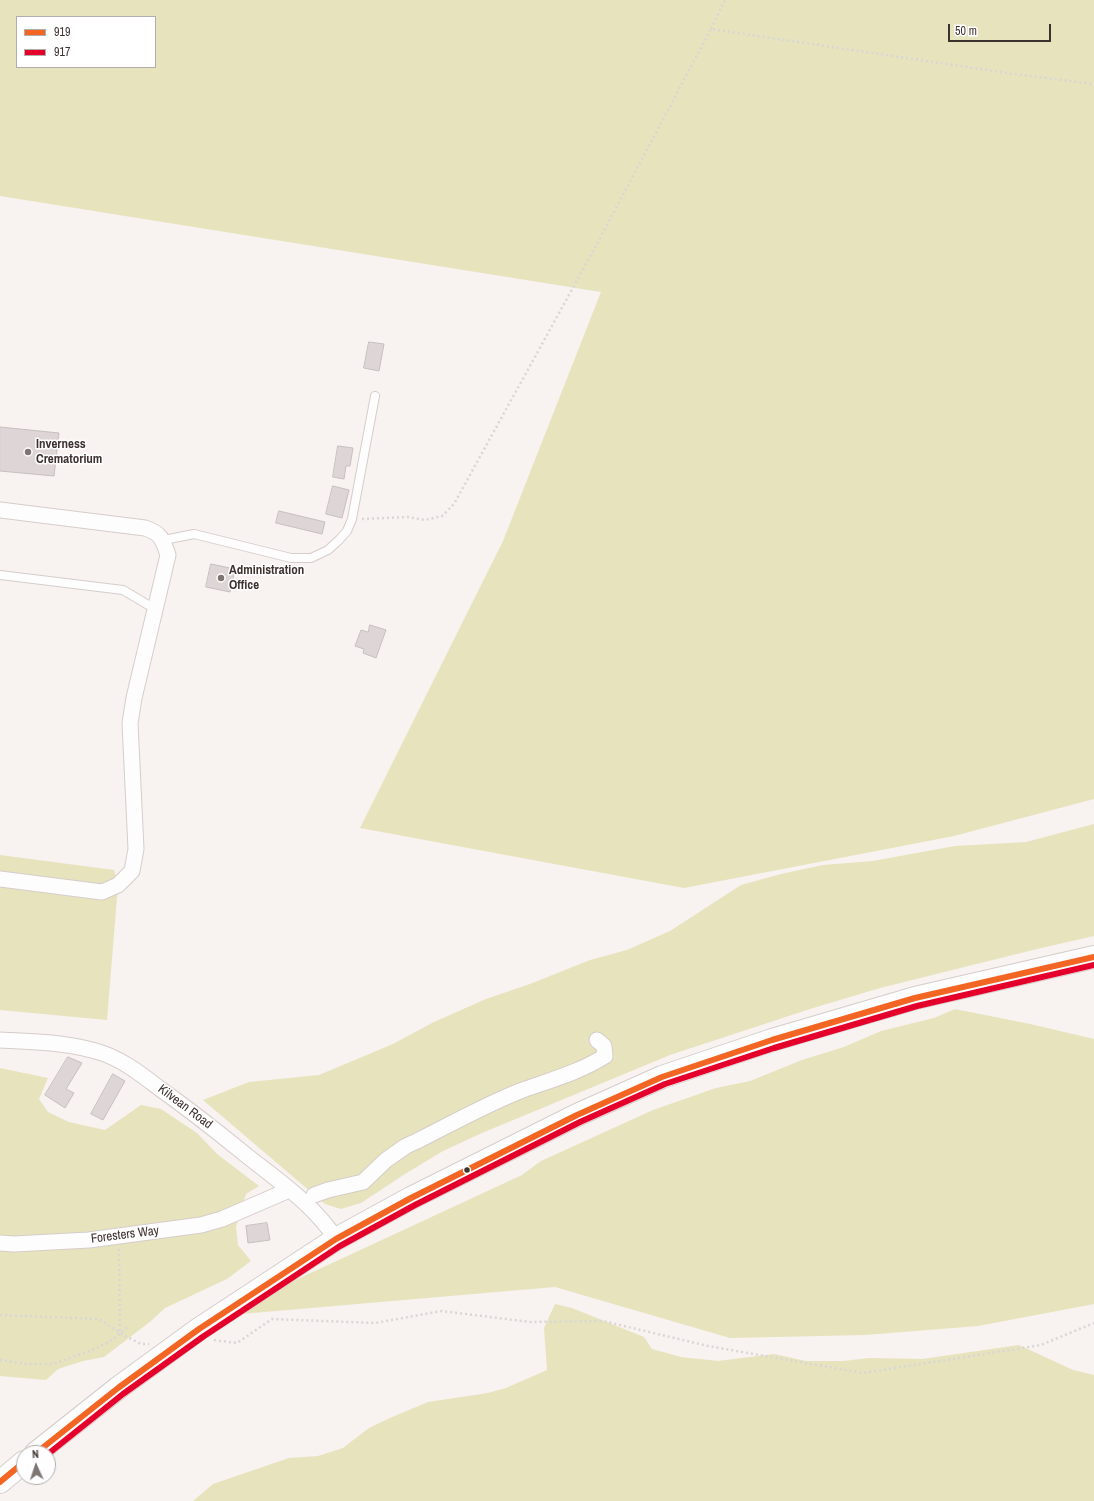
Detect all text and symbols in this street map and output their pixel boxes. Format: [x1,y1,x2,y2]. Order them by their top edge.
legend [16,16,156,68]
scale bar [950,16,1053,42]
text: 50 m [955,23,977,39]
text: 919 [54,24,70,40]
text: 917 [54,44,70,60]
place label: Inverness Crematorium [36,437,102,468]
marker: Inverness Crematorium [23,447,33,457]
place label: Administration Office [229,563,304,594]
marker: Administration Office [216,573,226,583]
street label: Kilvean Road [155,1082,215,1132]
unlabelled marker [462,1165,472,1175]
street label: Foresters Way [90,1223,160,1247]
north arrow [16,1445,56,1485]
text: N [32,1447,39,1461]

